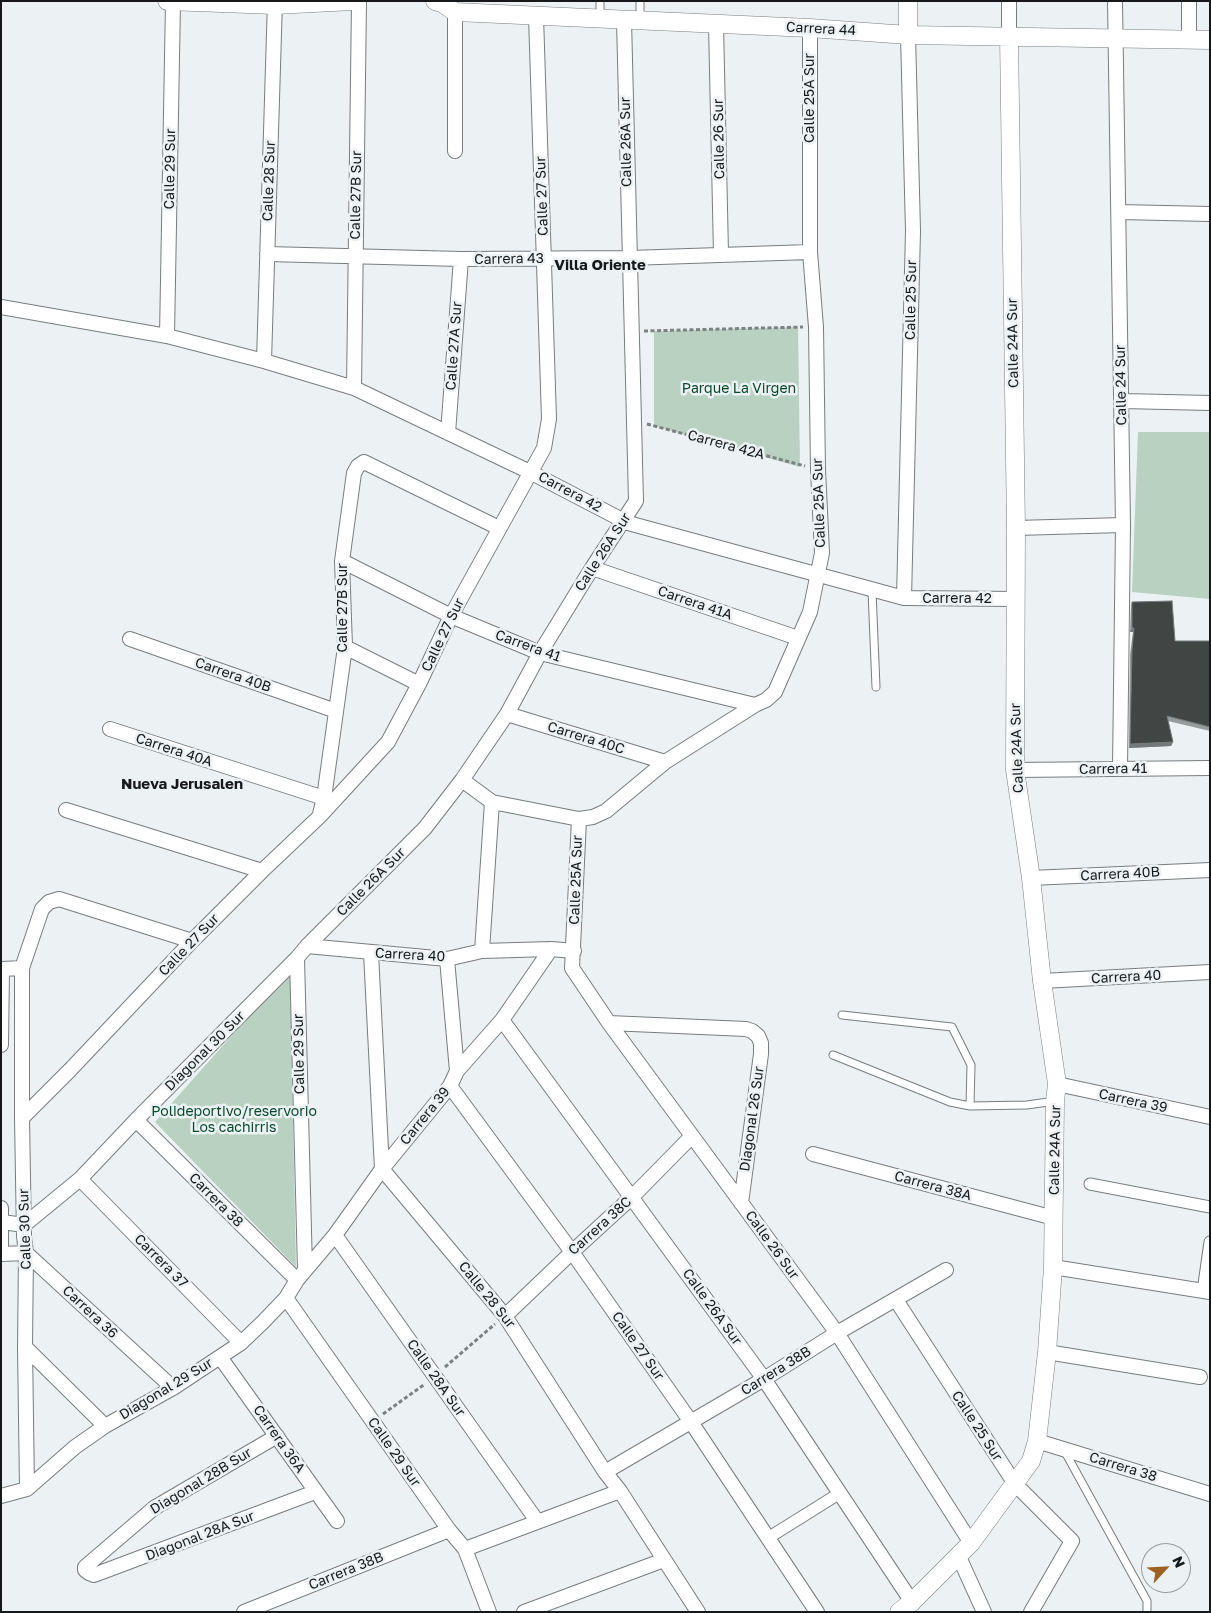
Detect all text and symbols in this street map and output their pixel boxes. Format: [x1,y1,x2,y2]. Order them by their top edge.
street label: Carrera 44 [786,19,856,39]
street label: Calle 25A Sur [802,53,818,143]
street label: Calle 26A Sur [617,97,635,187]
street label: Calle 26 Sur [710,98,728,180]
street label: Calle 29 Sur [161,128,179,210]
street label: Calle 28 Sur [259,140,279,222]
street label: Calle 27B Sur [347,150,365,240]
street label: Calle 27 Sur [532,156,552,236]
street label: Carrera 43 [474,250,544,268]
district label: Villa Oriente [554,256,646,274]
street label: Calle 25 Sur [902,260,920,340]
street label: Calle 24A Sur [1004,298,1022,388]
street label: Calle 27A Sur [443,301,465,391]
street label: Calle 24 Sur [1112,344,1130,426]
park label: Parque La Virgen [682,381,796,397]
street label: Carrera 42A [686,427,766,463]
street label: Calle 25A Sur [809,458,829,548]
street label: Carrera 42 [535,468,605,516]
street label: Calle 26A Sur [571,510,635,594]
street label: Calle 27B Sur [335,563,351,653]
street label: Carrera 41A [655,582,735,624]
street label: Carrera 42 [922,591,992,607]
street label: Calle 27 Sur [418,595,468,675]
street label: Carrera 41 [493,626,563,666]
street label: Carrera 40B [193,654,273,696]
street label: Calle 24A Sur [1007,703,1027,793]
street label: Carrera 40C [545,718,627,758]
street label: Carrera 40A [134,730,214,770]
street label: Carrera 41 [1079,760,1147,778]
district label: Nueva Jerusalen [121,775,243,793]
street label: Calle 25A Sur [566,835,586,925]
street label: Calle 26A Sur [333,844,409,920]
street label: Carrera 40B [1080,864,1160,884]
street label: Calle 27 Sur [155,910,223,980]
street label: Carrera 40 [374,945,446,965]
street label: Carrera 40 [1090,967,1162,987]
street label: Diagonal 30 Sur [162,1008,248,1094]
street label: Calle 29 Sur [290,1013,308,1095]
street label: Diagonal 26 Sur [736,1065,768,1173]
street label: Carrera 39 [397,1084,453,1148]
street label: Carrera 39 [1097,1086,1169,1116]
park label: Polideportivo/reservorio Los cachirris [151,1104,317,1136]
street label: Calle 24A Sur [1046,1105,1064,1195]
street label: Carrera 38A [893,1168,973,1204]
street label: Carrera 38 [185,1169,247,1231]
street label: Calle 30 Sur [15,1188,35,1270]
street label: Carrera 38C [565,1193,635,1259]
street label: Calle 26 Sur [741,1207,803,1283]
street label: Carrera 37 [131,1231,191,1291]
street label: Calle 28 Sur [455,1258,519,1332]
street label: Calle 26A Sur [679,1266,745,1348]
street label: Carrera 36 [59,1282,121,1342]
street label: Calle 27 Sur [608,1308,668,1384]
street label: Calle 28A Sur [403,1336,469,1420]
street label: Carrera 38B [738,1343,814,1399]
street label: Diagonal 29 Sur [116,1355,216,1423]
street label: Calle 25 Sur [948,1388,1006,1464]
street label: Carrera 36A [249,1402,309,1476]
street label: Calle 29 Sur [364,1414,424,1490]
street label: Diagonal 28B Sur [147,1444,255,1518]
street label: Carrera 38 [1087,1449,1159,1485]
street label: Diagonal 28A Sur [143,1507,257,1565]
north arrow [1141,1543,1191,1593]
street label: Carrera 38B [306,1548,386,1594]
text: N [1169,1553,1189,1570]

